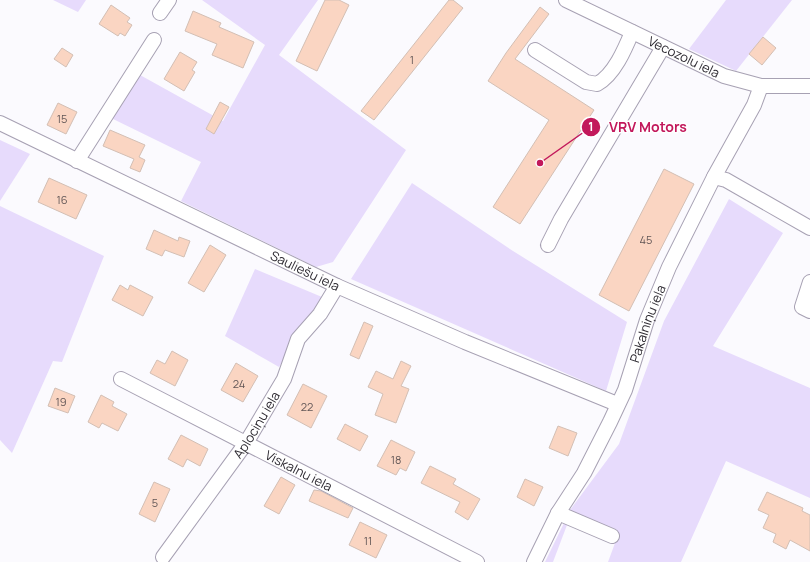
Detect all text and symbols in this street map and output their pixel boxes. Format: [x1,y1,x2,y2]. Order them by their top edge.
street label: Vecozolu iela [645,32,723,82]
house number: 1 [410,52,414,67]
house number: 15 [57,111,67,126]
callout: VRV Motors [581,114,695,140]
text: VRV Motors [609,117,687,136]
text: 1 [588,118,594,135]
house number: 16 [56,192,68,207]
house number: 45 [640,232,652,247]
street label: Sauliešu iela [268,246,343,295]
street label: Pakalniņu iela [625,282,670,365]
house number: 24 [233,376,245,391]
street label: Aplociņu iela [229,388,284,462]
house number: 19 [55,394,67,409]
house number: 22 [301,399,313,414]
street label: Viskalnu iela [262,446,336,495]
house number: 18 [391,452,401,467]
house number: 5 [152,495,158,510]
house number: 11 [364,533,372,548]

